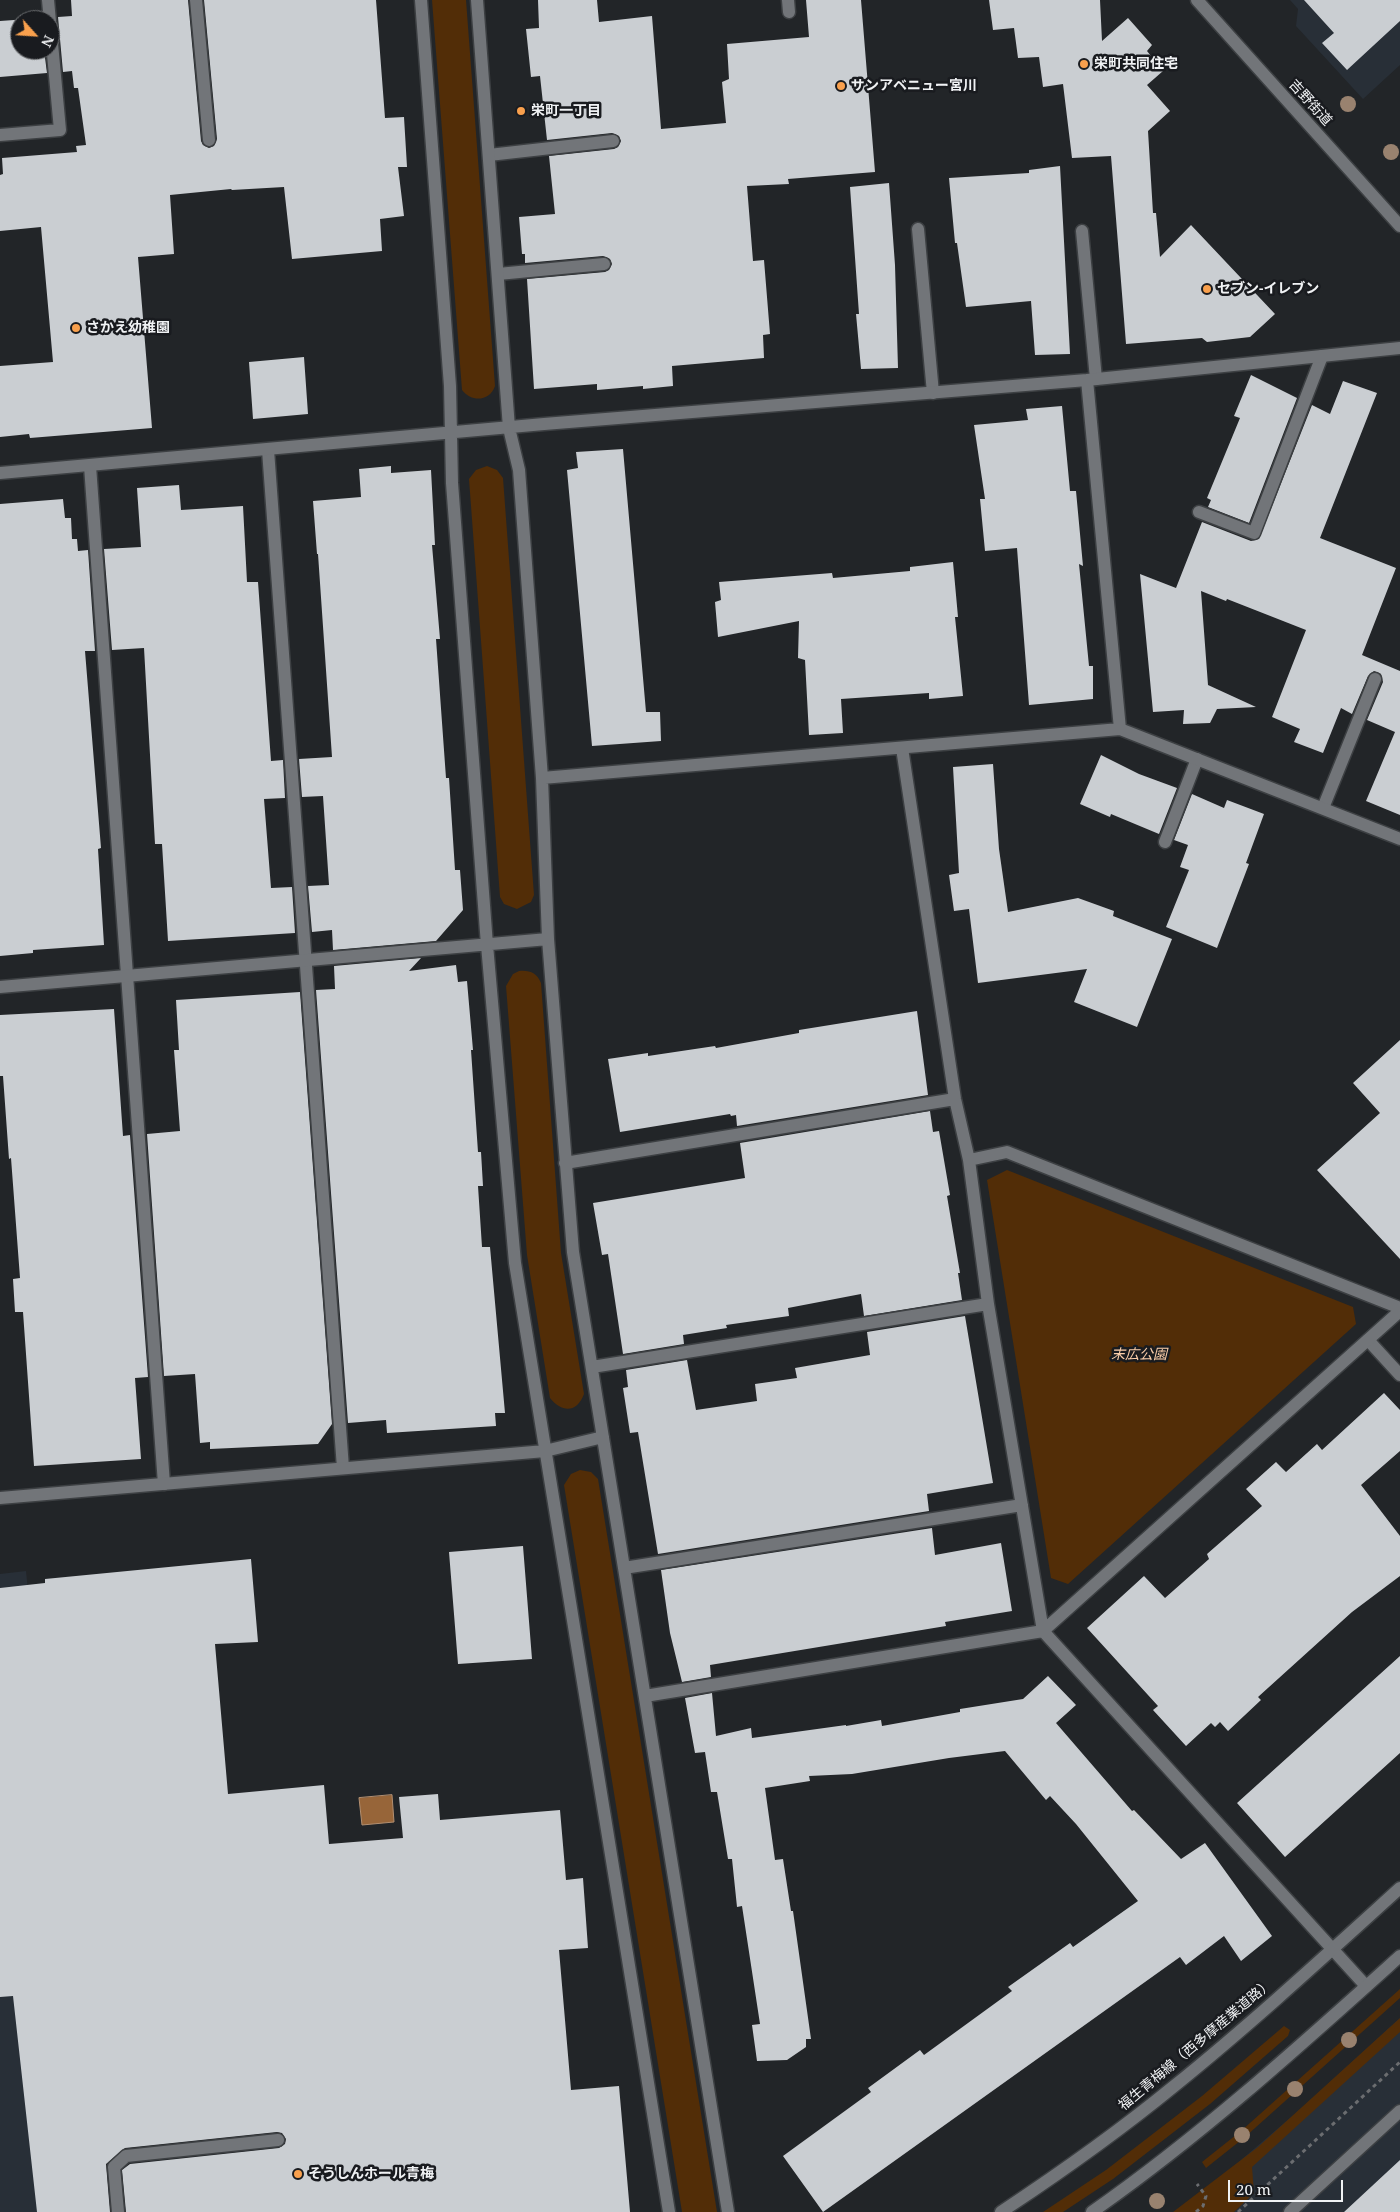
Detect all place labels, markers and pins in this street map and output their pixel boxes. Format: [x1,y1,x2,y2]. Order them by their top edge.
place label: 栄町共同住宅 [1094,56,1178,72]
marker: 栄町共同住宅 [1078,58,1090,70]
place label: サンアベニュー宮川 [851,78,977,94]
marker: サンアベニュー宮川 [835,80,847,92]
place label: 栄町一丁目 [531,103,601,119]
marker: 栄町一丁目 [515,105,527,117]
place label: セブン-イレブン [1217,281,1319,297]
marker: セブン-イレブン [1201,283,1213,295]
place label: さかえ幼稚園 [86,320,170,336]
marker: さかえ幼稚園 [70,322,82,334]
place label: そうしんホール青梅 [308,2166,434,2182]
marker: そうしんホール青梅 [292,2168,304,2180]

